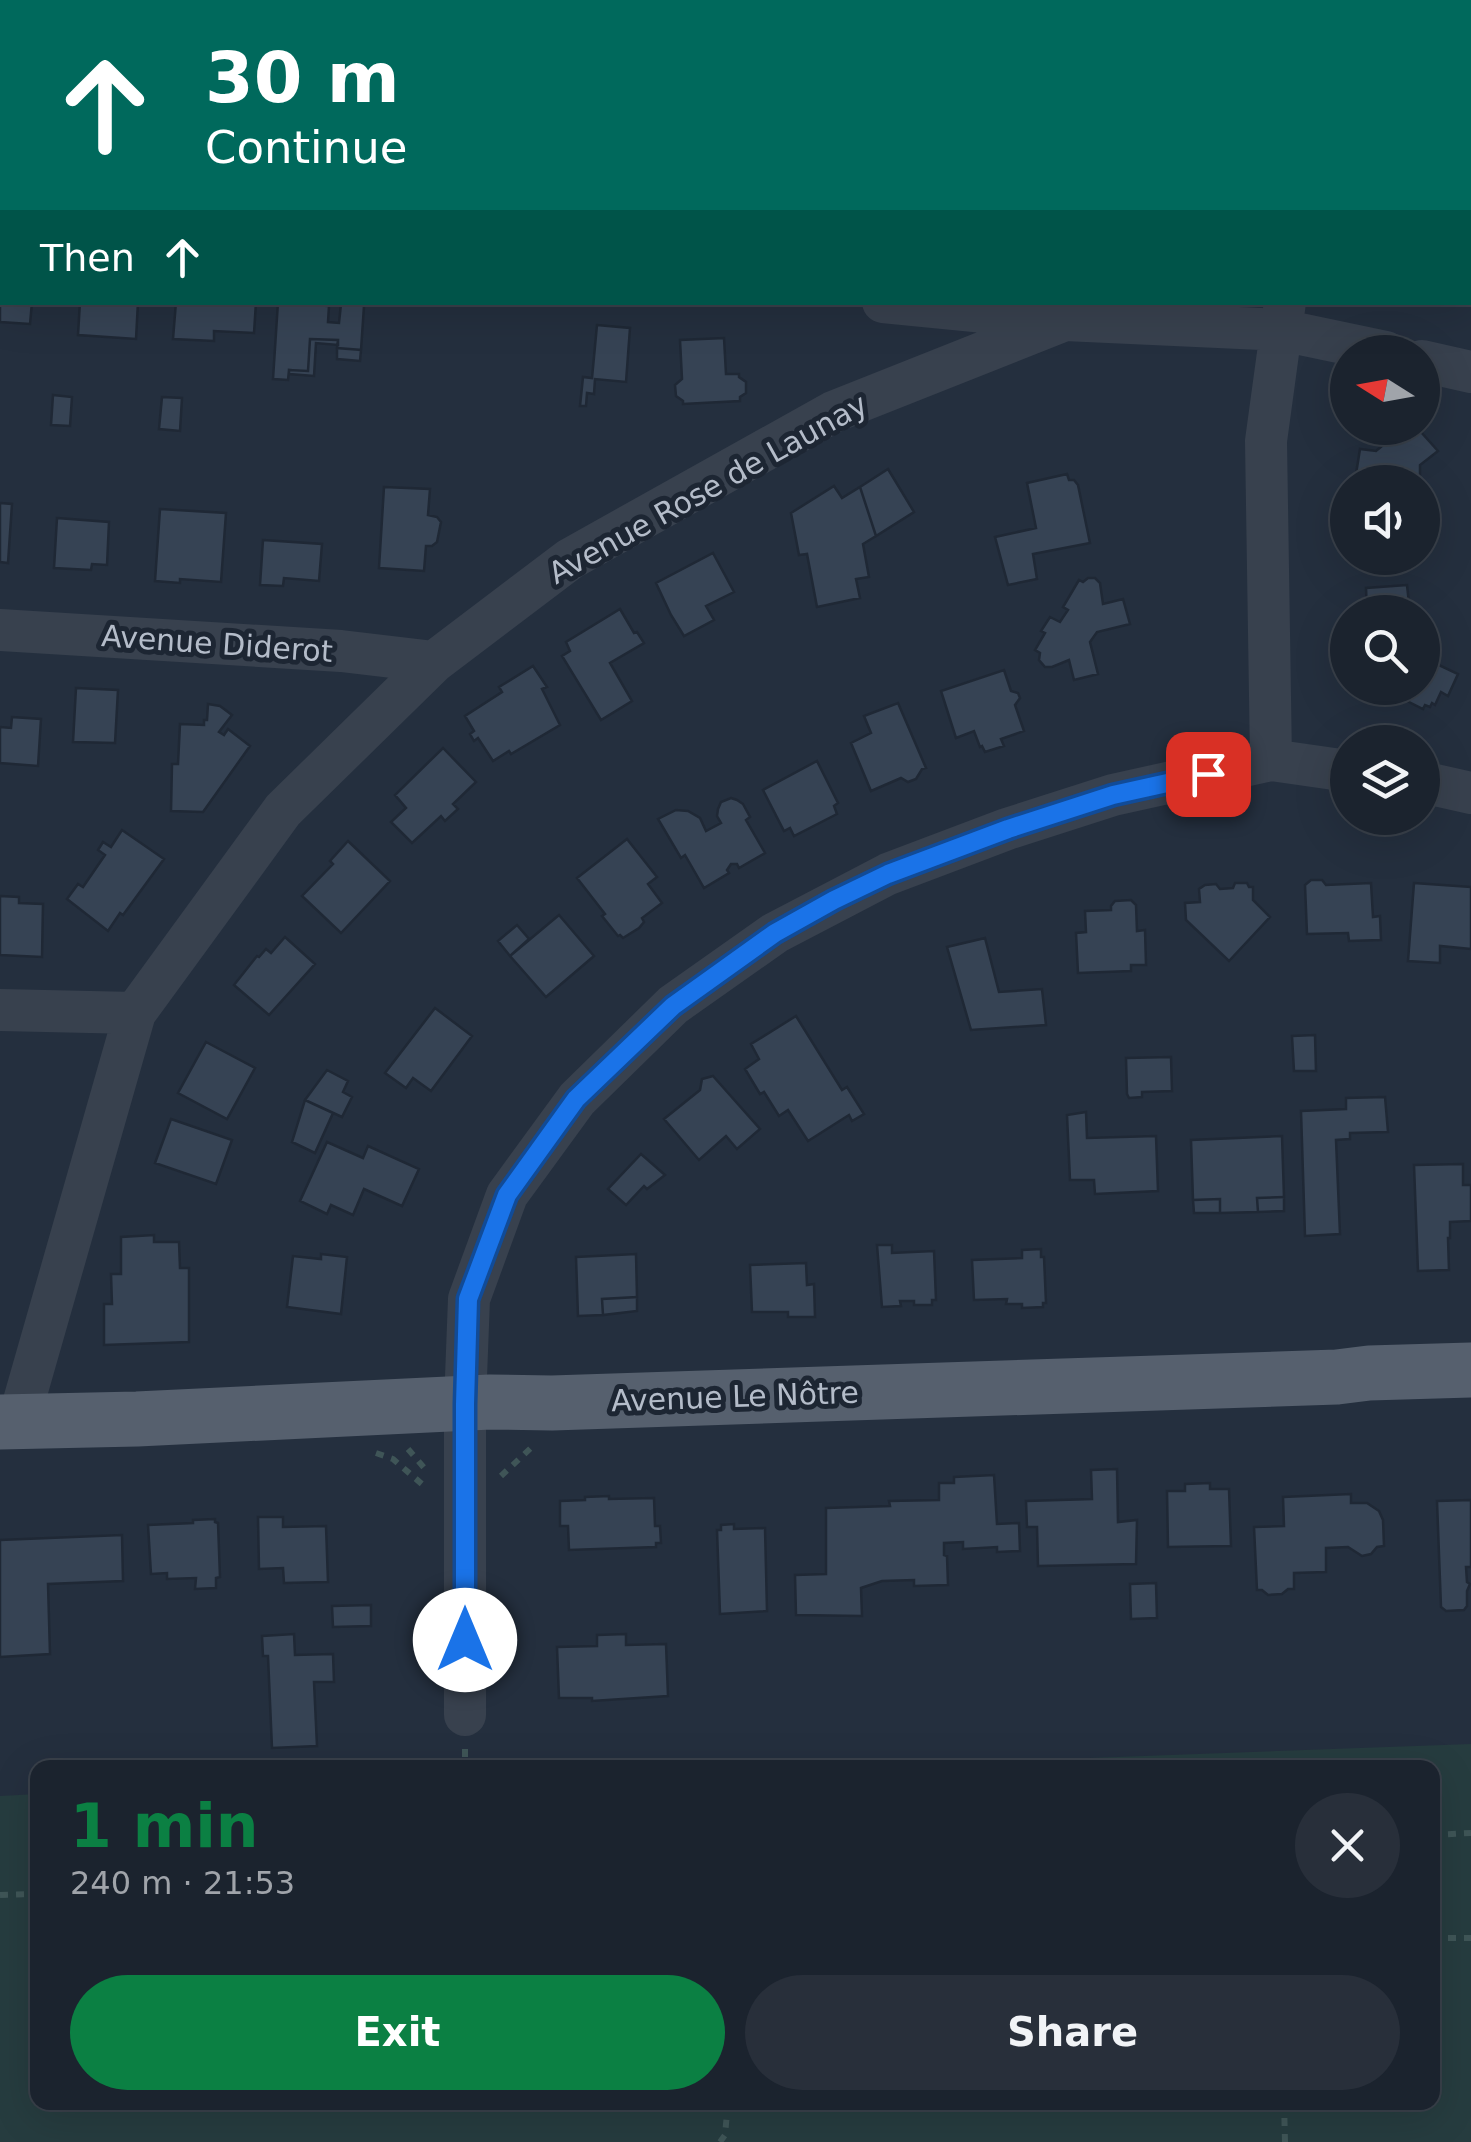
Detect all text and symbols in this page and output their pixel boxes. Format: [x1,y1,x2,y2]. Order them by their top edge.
text: 30 m [205,37,400,119]
icon: ahead [40,40,170,170]
text: Continue [205,121,407,174]
icon: ahead [155,230,210,285]
text: Then [40,236,135,280]
north arrow [1330,335,1440,445]
map controls [1330,335,1440,835]
street label: Avenue Rose de Launay [542,386,873,591]
button: sound [1330,465,1440,575]
button: search [1330,595,1440,705]
street label: Avenue Diderot [100,618,334,669]
button: layers [1330,725,1440,835]
pin [1166,732,1251,817]
icon: arrive [1181,747,1236,802]
street label: Avenue Le Nôtre [611,1375,859,1418]
position arrow [413,1588,517,1692]
text: 1 min [70,1791,258,1861]
button: close [1295,1793,1400,1898]
text: 240 m · 21:53 [70,1864,295,1902]
button: Exit [70,1975,725,2090]
button: Share [745,1975,1400,2090]

